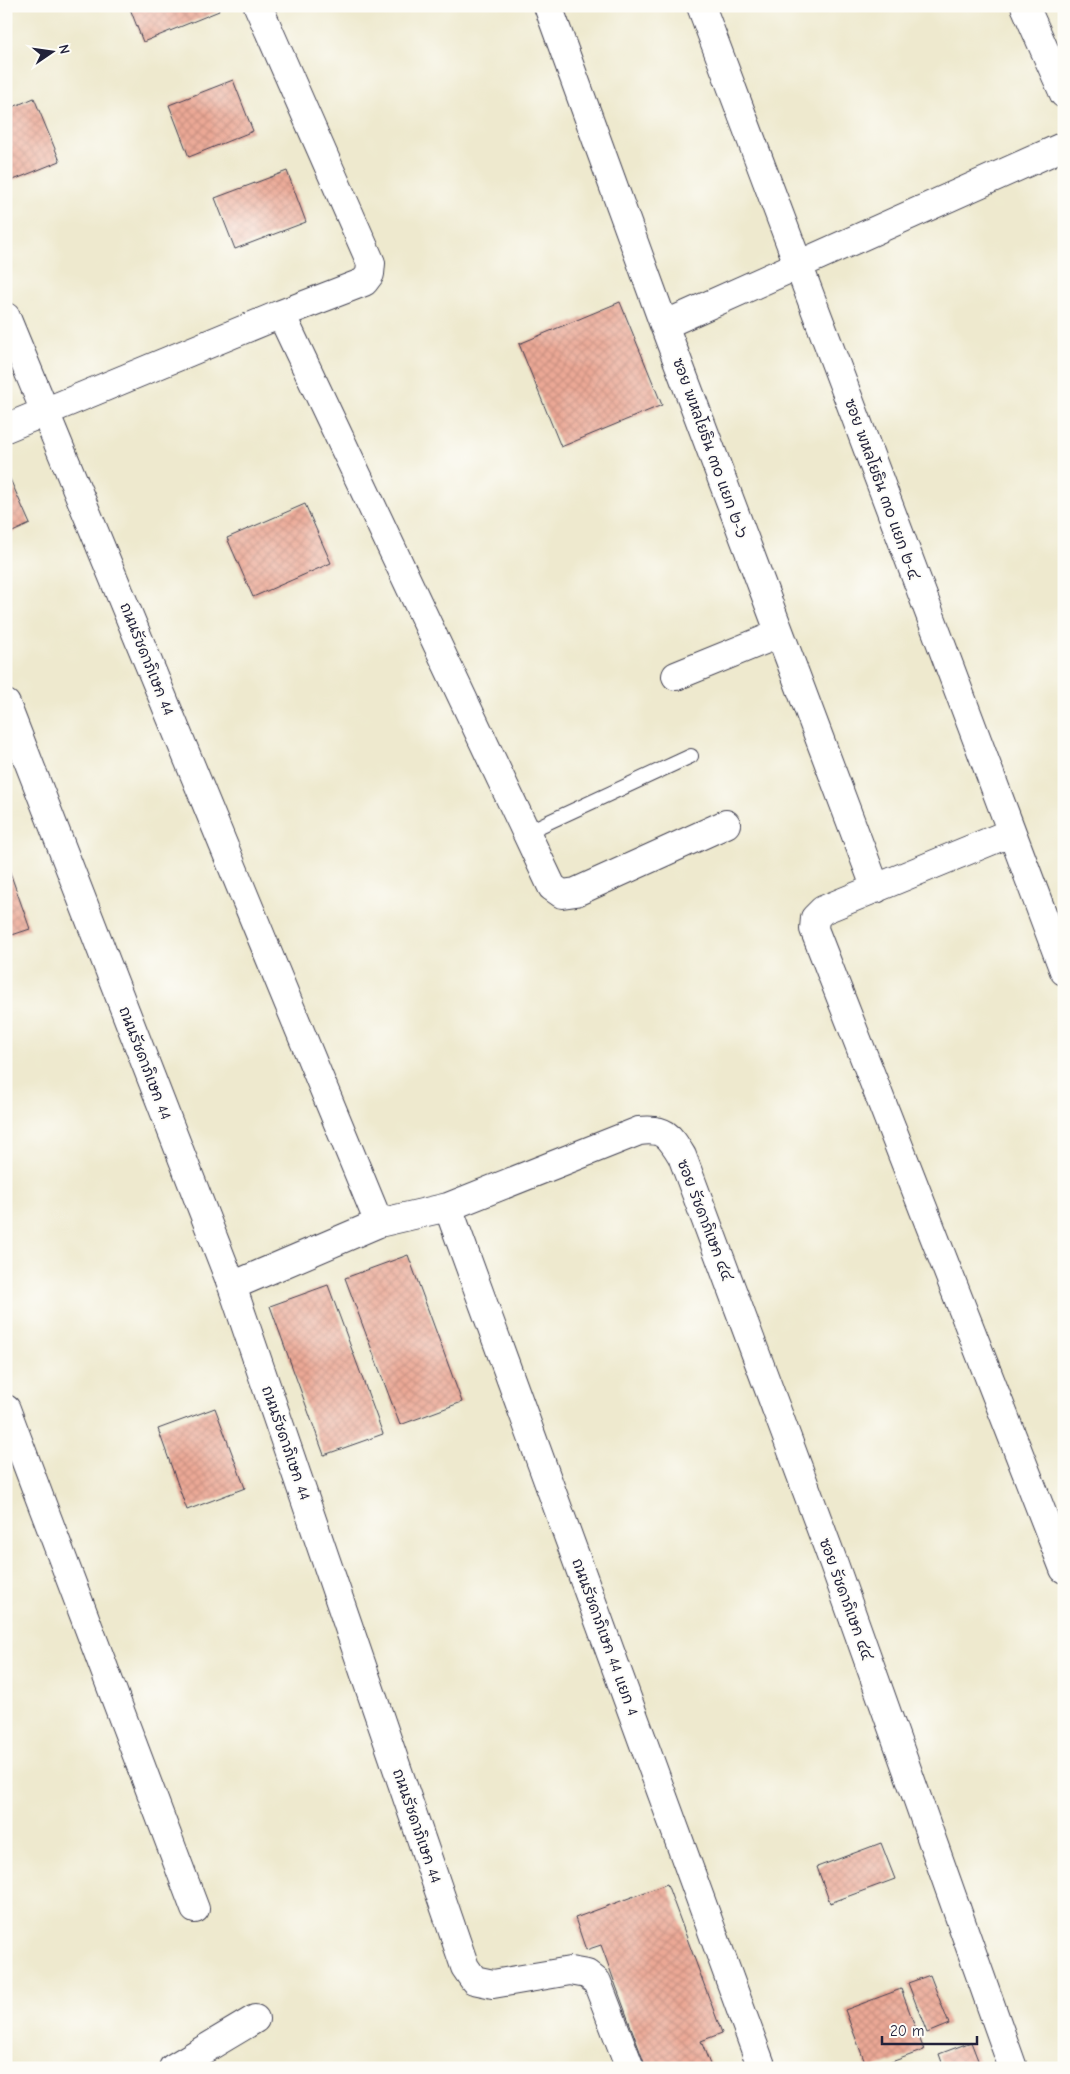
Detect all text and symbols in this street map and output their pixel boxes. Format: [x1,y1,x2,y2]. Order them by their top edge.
north arrow [28,28,78,78]
text: N [55,43,73,56]
street label: ซอย พหลโยธิน ๓๐ แยก ๒-๖ [669,355,752,541]
street label: ซอย พหลโยธิน ๓๐ แยก ๒-๔ [841,396,924,583]
street label: ถนนรัชดาภิเษก 44 [116,600,178,718]
street label: ถนนรัชดาภิเษก 44 [115,1004,175,1122]
street label: ซอย รัชดาภิเษก ๔๔ [674,1157,737,1284]
street label: ถนนรัชดาภิเษก 44 [258,1383,314,1503]
street label: ซอย รัชดาภิเษก ๔๔ [816,1536,877,1663]
street label: ถนนรัชดาภิเษก 44 แยก 4 [568,1556,642,1718]
street label: ถนนรัชดาภิเษก 44 [389,1766,445,1886]
scale bar [882,2014,978,2046]
text: 20 m [890,2022,924,2040]

